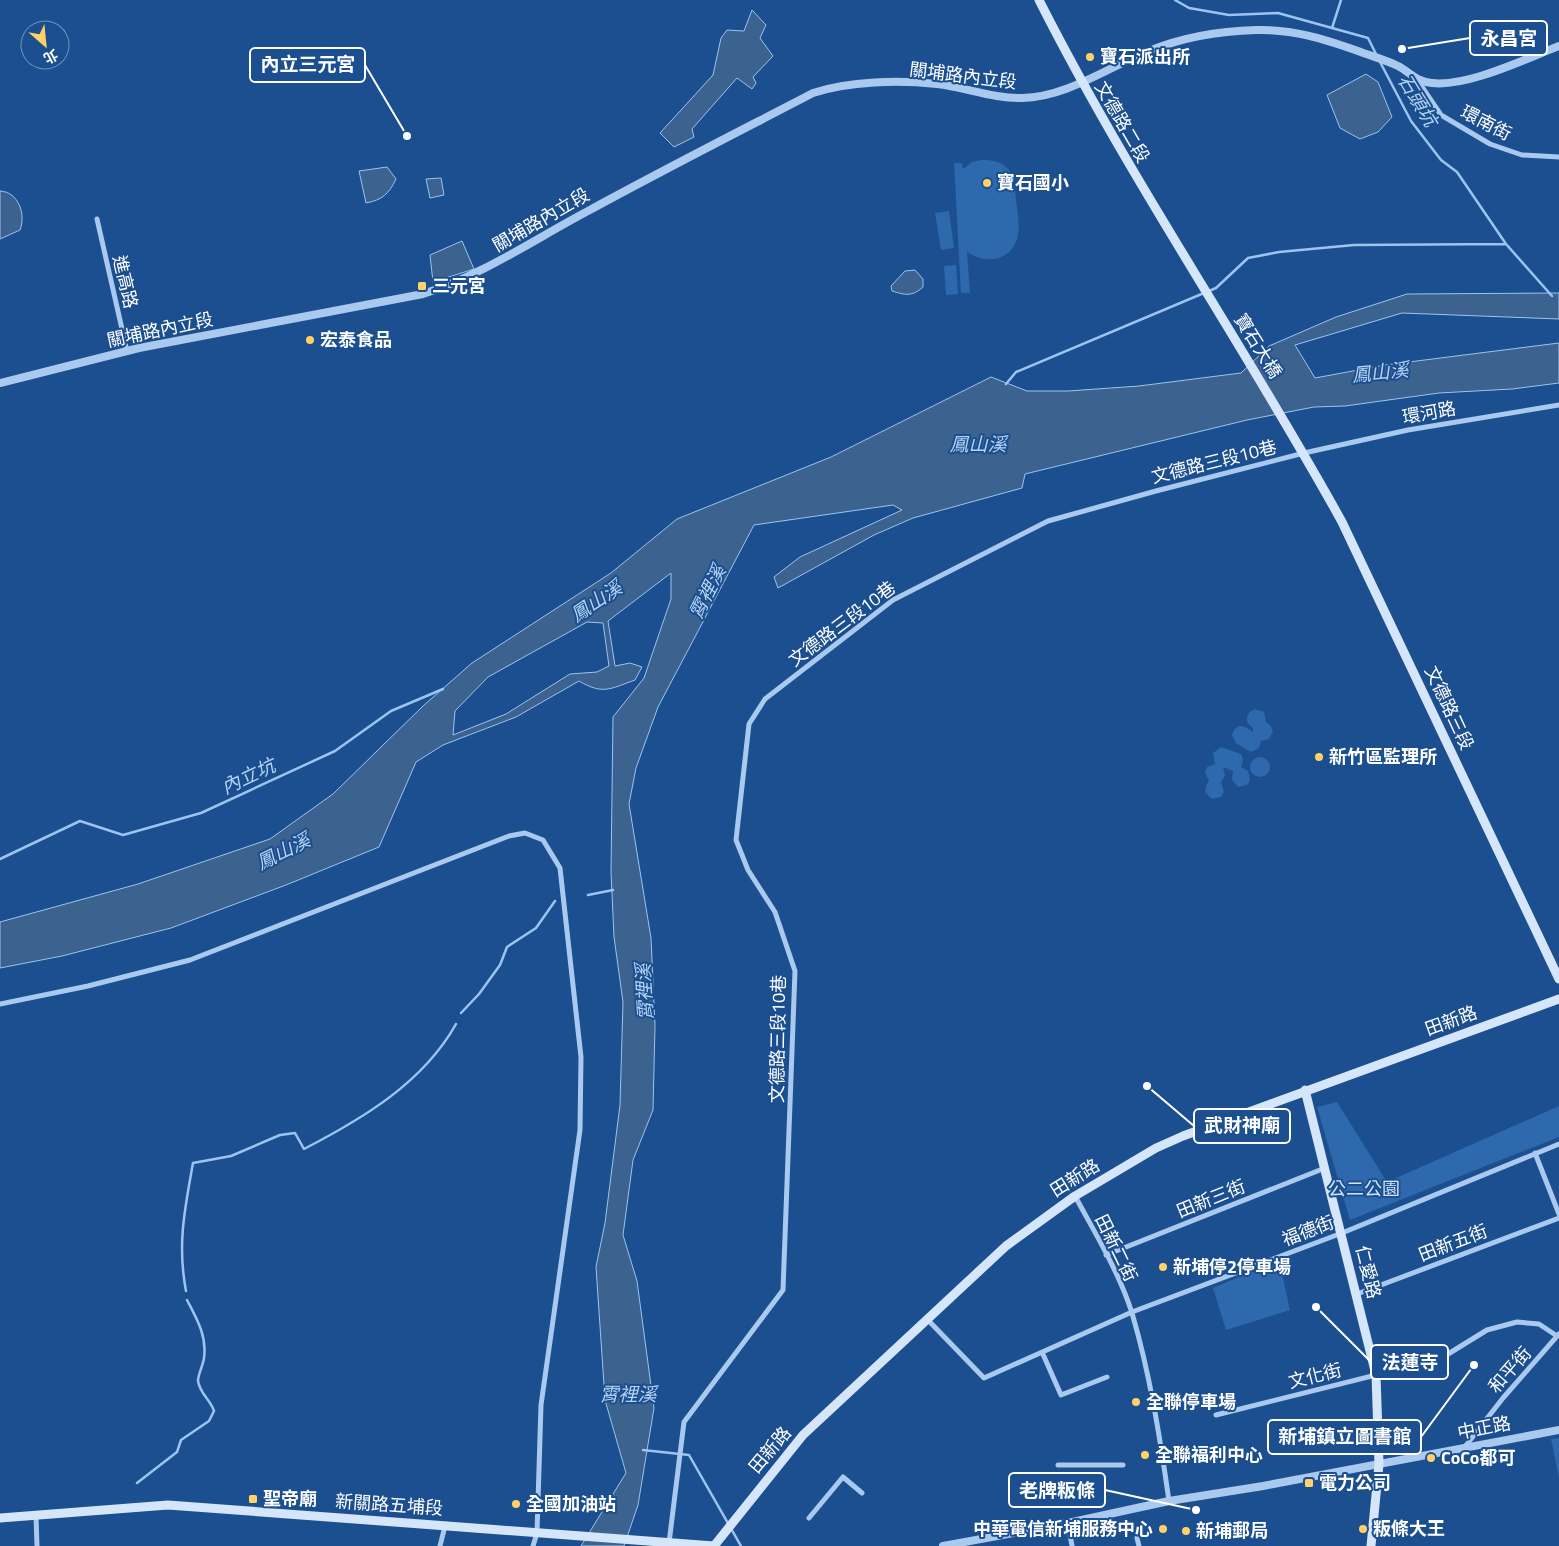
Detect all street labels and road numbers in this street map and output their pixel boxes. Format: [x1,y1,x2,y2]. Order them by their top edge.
street label: 關埔路內立段 [908,56,1018,95]
street label: 文德路二段 [1088,76,1157,167]
street label: 環南街 [1456,98,1516,147]
street label: 關埔路內立段 [487,181,594,258]
street label: 進高路 [106,253,145,311]
street label: 關埔路內立段 [104,305,216,354]
street label: 寶石大橋 [1228,308,1289,383]
street label: 環河路 [1400,395,1458,430]
street label: 文德路三段10巷 [1148,433,1279,490]
street label: 文德路三段10巷 [782,574,901,673]
street label: 文德路三段 [1418,661,1481,754]
street label: 文德路三段10巷 [763,975,792,1103]
street label: 田新路 [1421,999,1481,1042]
street label: 田新路 [1045,1152,1105,1203]
street label: 田新三街 [1172,1173,1249,1225]
street label: 福德街 [1278,1208,1338,1253]
street label: 田新二街 [1089,1210,1144,1286]
street label: 田新五街 [1414,1217,1491,1268]
street label: 仁愛路 [1349,1242,1388,1301]
street label: 和平街 [1482,1340,1538,1399]
street label: 文化街 [1285,1356,1344,1395]
street label: 中正路 [1455,1409,1513,1446]
street label: 田新路 [742,1420,797,1479]
street label: 新關路五埔段 [334,1487,444,1522]

